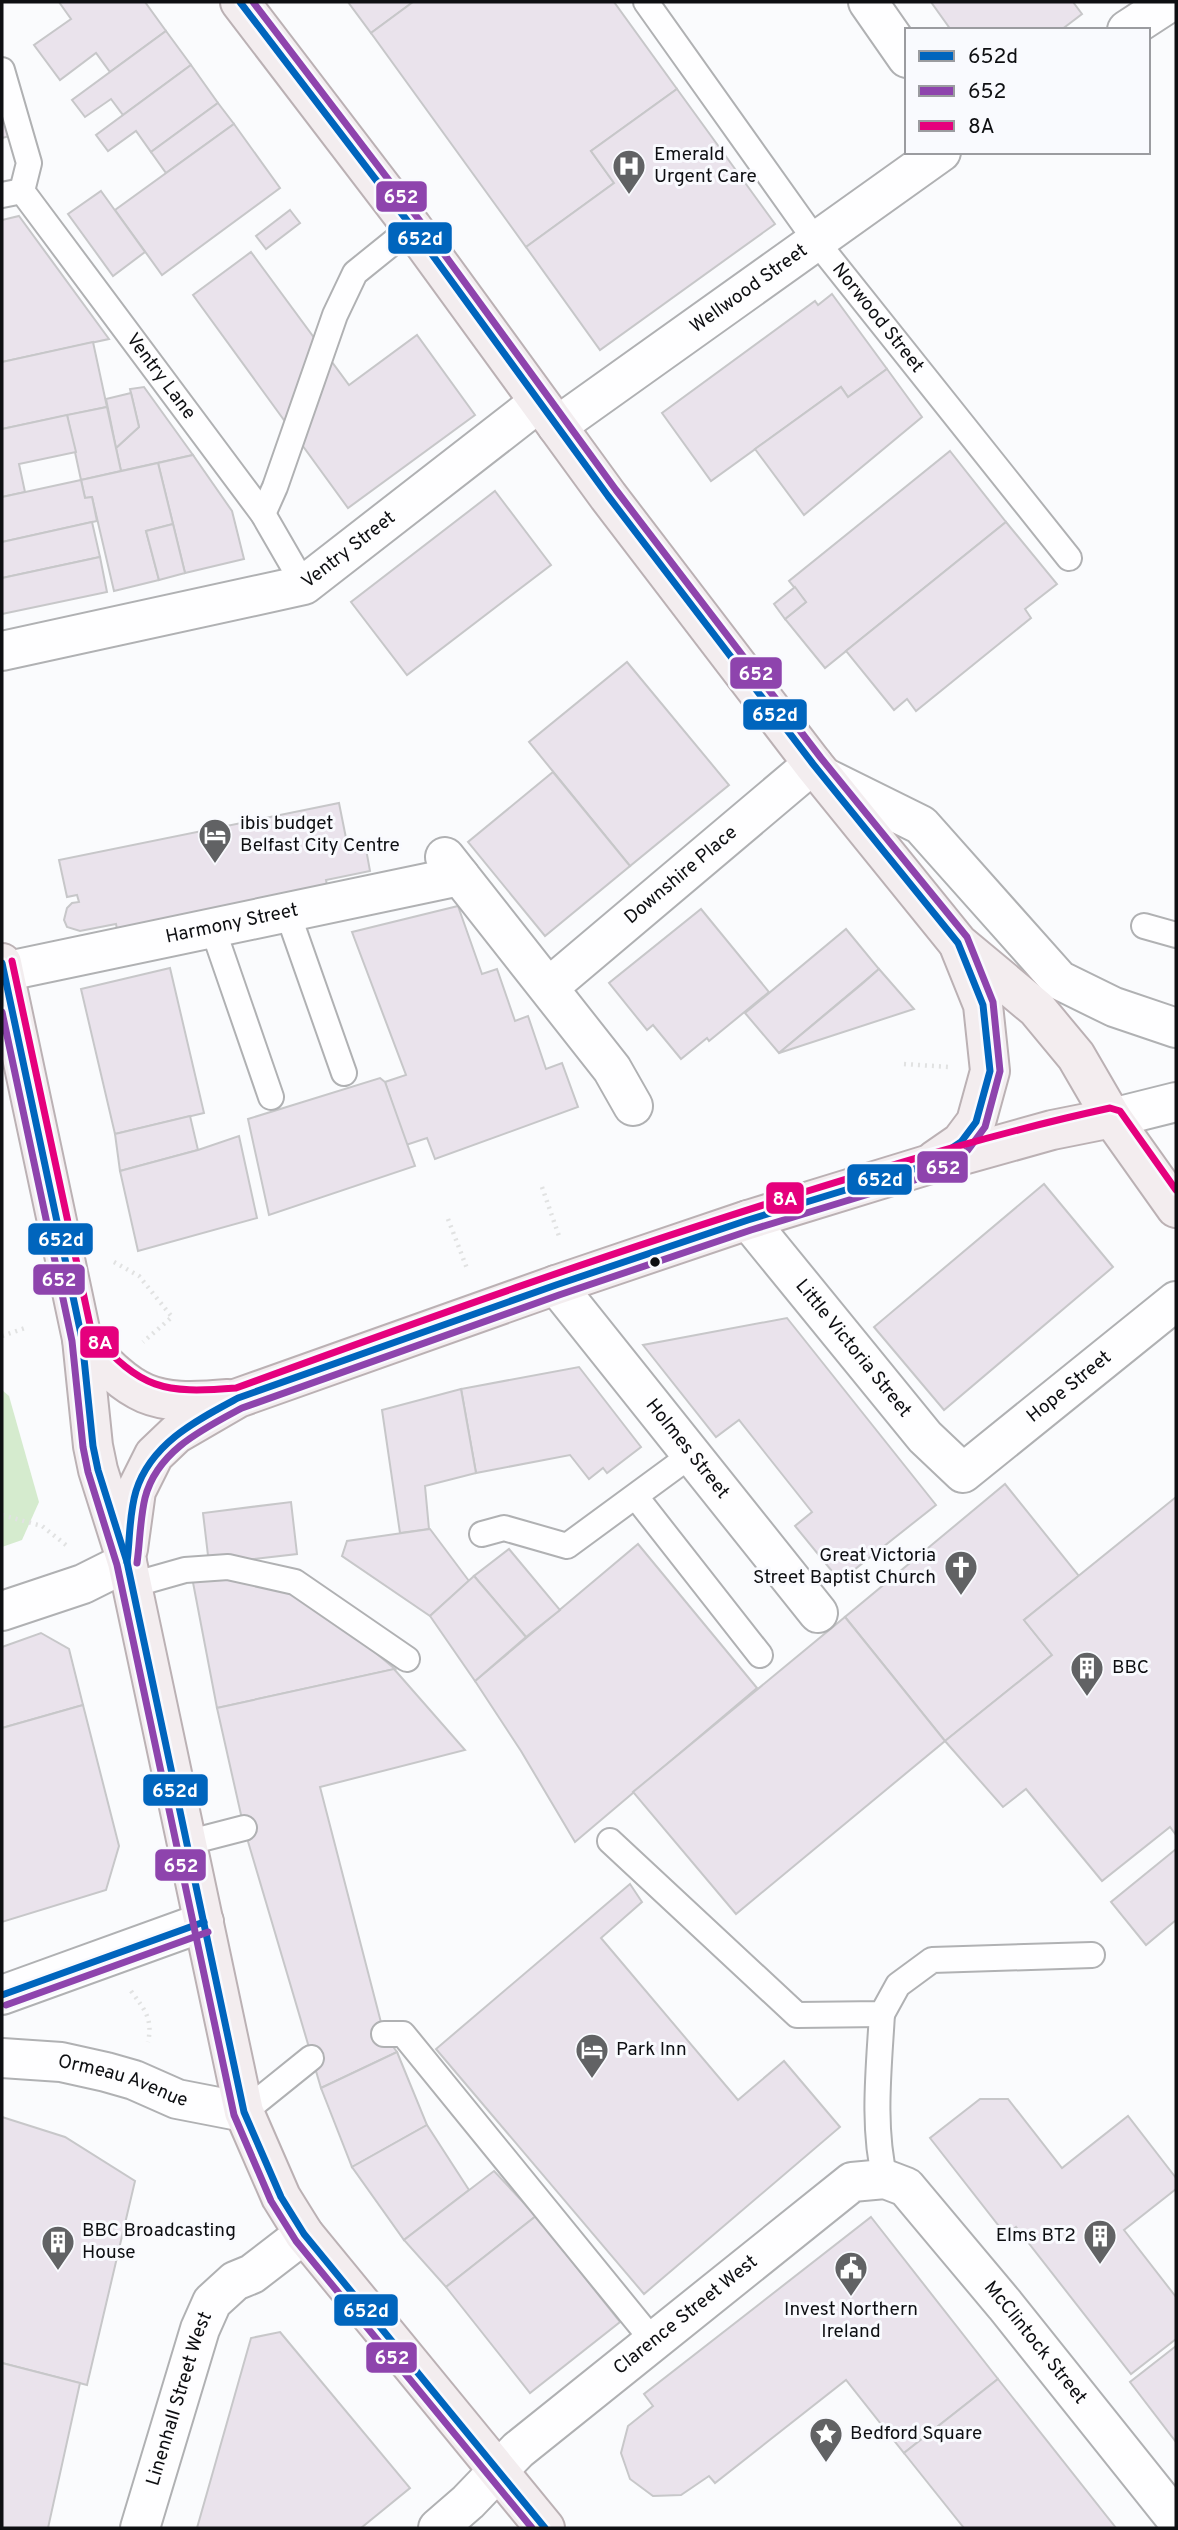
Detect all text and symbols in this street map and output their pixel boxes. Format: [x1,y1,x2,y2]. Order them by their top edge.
legend [905,28,1150,154]
text: 652d [968,44,1018,71]
text: 652 [968,79,1006,106]
text: 8A [968,114,995,141]
place label: Emerald Urgent Care [654,143,757,189]
hospital icon: Emerald Urgent Care [610,147,648,196]
line badge: 652 [375,180,428,213]
text: 652 [384,186,418,210]
line badge: 652d [387,221,453,255]
text: 652d [397,228,443,252]
street label: Wellwood Street [686,239,812,339]
street label: Norwood Street [826,258,929,378]
street label: Ventry Lane [120,329,201,425]
street label: Ventry Street [297,506,401,594]
line badge: 652 [729,656,783,690]
text: 652 [739,663,773,687]
line badge: 652d [742,698,808,731]
text: 652d [752,704,798,728]
place label: ibis budget Belfast City Centre [240,812,400,858]
hotel icon: ibis budget Belfast City Centre [196,816,234,865]
street label: Downshire Place [620,821,743,930]
street label: Harmony Street [164,898,300,949]
line badge: 652 [916,1150,969,1184]
text: 652 [926,1157,960,1181]
line badge: 652d [846,1163,913,1196]
text: 652d [857,1169,903,1193]
line badge: 8A [765,1181,805,1215]
text: 8A [772,1188,798,1212]
line badge: 652d [27,1222,94,1256]
text: 652d [38,1229,84,1253]
unlabelled marker [648,1255,662,1269]
line badge: 652 [32,1263,86,1296]
text: 652 [42,1269,76,1293]
street label: Little Victoria Street [790,1275,916,1423]
line badge: 8A [79,1325,120,1359]
text: 8A [87,1332,113,1356]
street label: Hope Street [1022,1346,1117,1429]
street label: Holmes Street [640,1394,734,1504]
place label: Great Victoria Street Baptist Church [753,1544,936,1590]
church icon: Great Victoria Street Baptist Church [942,1548,980,1597]
building icon: BBC [1068,1649,1106,1698]
place label: BBC [1112,1656,1149,1680]
line badge: 652d [142,1773,209,1807]
text: 652d [152,1780,198,1804]
line badge: 652 [154,1848,207,1882]
text: 652 [164,1855,198,1879]
hotel icon: Park Inn [573,2031,611,2080]
place label: Park Inn [616,2038,687,2062]
street label: Ormeau Avenue [55,2050,190,2113]
building icon: Elms BT2 [1081,2217,1119,2266]
place label: BBC Broadcasting House [82,2219,236,2265]
building icon: BBC Broadcasting House [39,2223,77,2272]
place label: Elms BT2 [996,2224,1076,2248]
public building icon: Invest Northern Ireland [832,2249,870,2298]
street label: Clarence Street West [609,2250,763,2380]
street label: McClintock Street [978,2276,1092,2409]
line badge: 652d [333,2293,399,2327]
place label: Invest Northern Ireland [784,2298,918,2344]
text: 652d [343,2300,389,2324]
street label: Linenhall Street West [141,2308,218,2489]
line badge: 652 [365,2341,418,2374]
text: 652 [375,2347,409,2371]
place icon: Bedford Square [807,2415,845,2464]
place label: Bedford Square [850,2422,982,2446]

